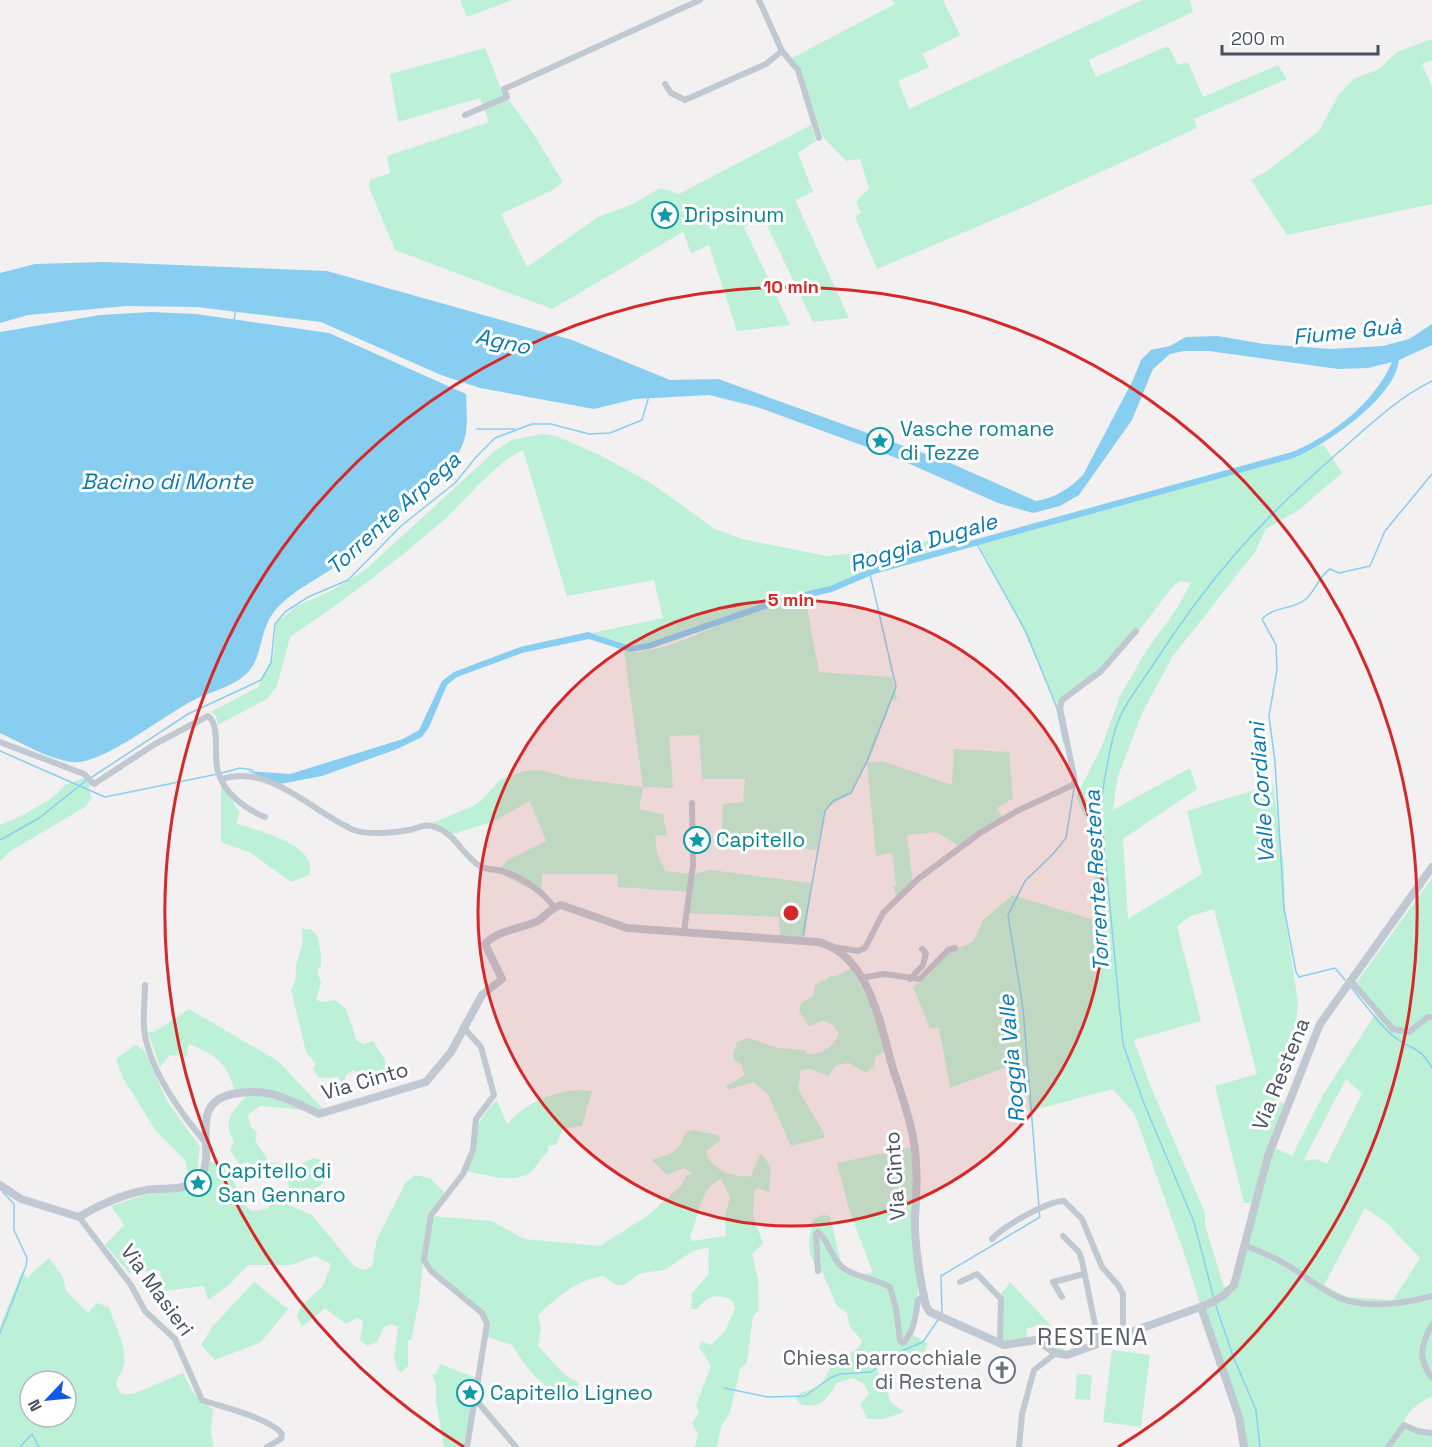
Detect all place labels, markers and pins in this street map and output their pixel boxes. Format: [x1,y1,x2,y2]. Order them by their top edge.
place icon: Dripsinum [650,200,680,230]
place label: Dripsinum [684,201,784,228]
place label: Vasche romane di Tezze [900,415,1055,466]
place icon: Vasche romane di Tezze [865,426,895,456]
place icon: Capitello [682,825,712,855]
place label: Capitello [716,826,805,853]
centre of rings [781,903,801,923]
place label: Capitello di San Gennaro [218,1157,346,1208]
place icon: Capitello di San Gennaro [183,1168,213,1198]
place label: Chiesa parrocchiale di Restena [783,1344,982,1395]
church icon: Chiesa parrocchiale di Restena [987,1355,1017,1385]
place icon: Capitello Ligneo [455,1378,485,1408]
place label: Capitello Ligneo [490,1379,653,1406]

